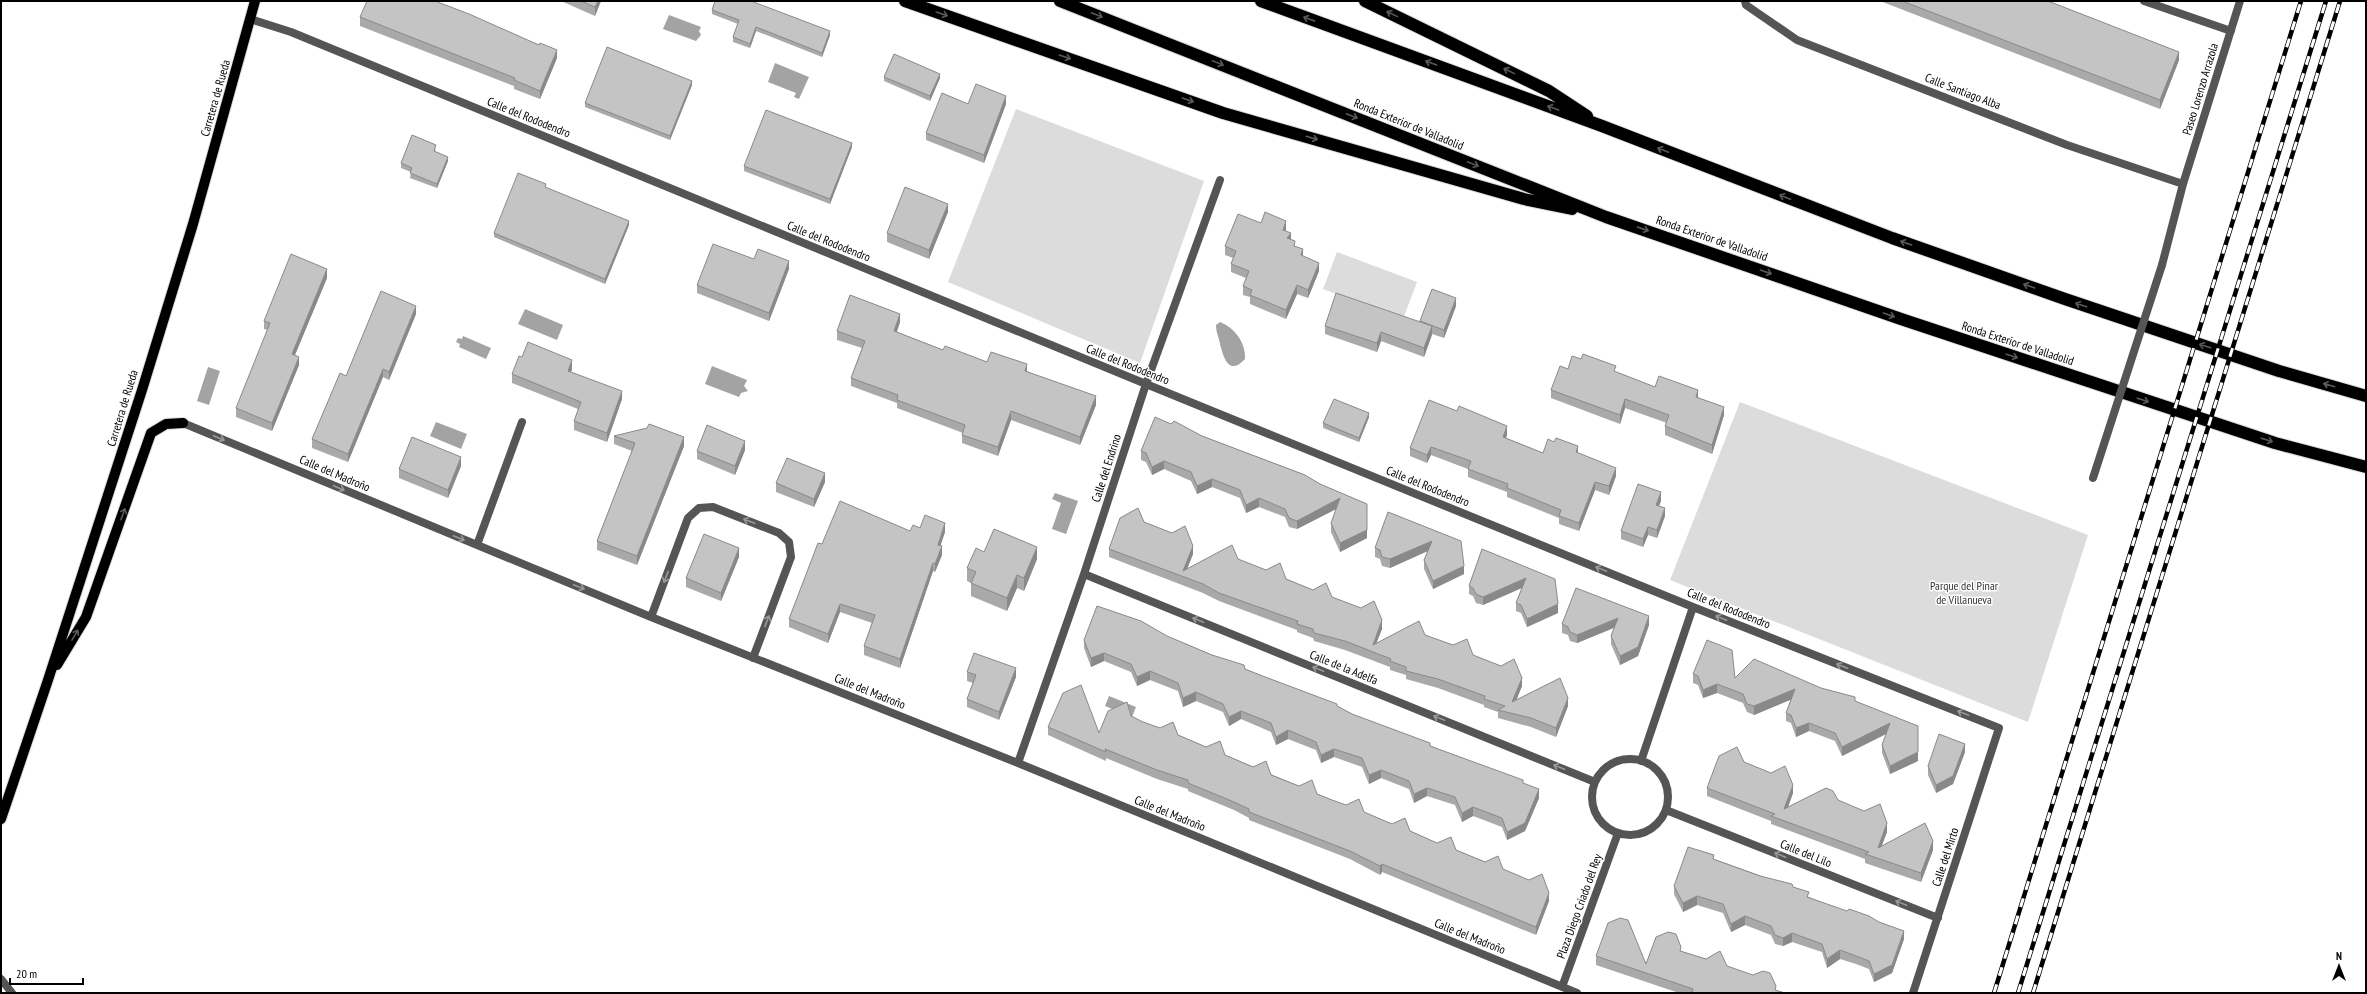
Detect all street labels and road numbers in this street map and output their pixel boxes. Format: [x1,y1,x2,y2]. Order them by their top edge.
street label: Paseo Lorenzo Arrazola [2179,41,2221,137]
street label: Carretera de Rueda [197,58,233,138]
street label: Calle Santiago Alba [1923,70,2003,112]
street label: Calle del Rododendro [485,93,573,141]
street label: Ronda Exterior de Valladolid [1352,95,1466,153]
street label: Ronda Exterior de Valladolid [1654,212,1770,264]
street label: Calle del Rododendro [785,217,873,265]
street label: Ronda Exterior de Valladolid [1960,318,2076,368]
street label: Calle del Rododendro [1084,340,1172,388]
street label: Carretera de Rueda [103,368,141,448]
street label: Calle del Endrino [1088,432,1124,504]
street label: Calle del Madroño [297,451,373,495]
street label: Calle del Rododendro [1384,462,1472,510]
street label: Calle del Rododendro [1685,584,1773,632]
street label: Calle de la Adelfa [1308,647,1380,688]
street label: Calle del Madroño [832,670,908,712]
street label: Calle del Madroño [1132,792,1208,834]
street label: Calle del Mirto [1928,826,1962,888]
street label: Calle del Lilo [1778,836,1834,870]
street label: Plaza Diego Criado del Rey [1553,851,1605,960]
street label: Calle del Madroño [1432,915,1508,957]

